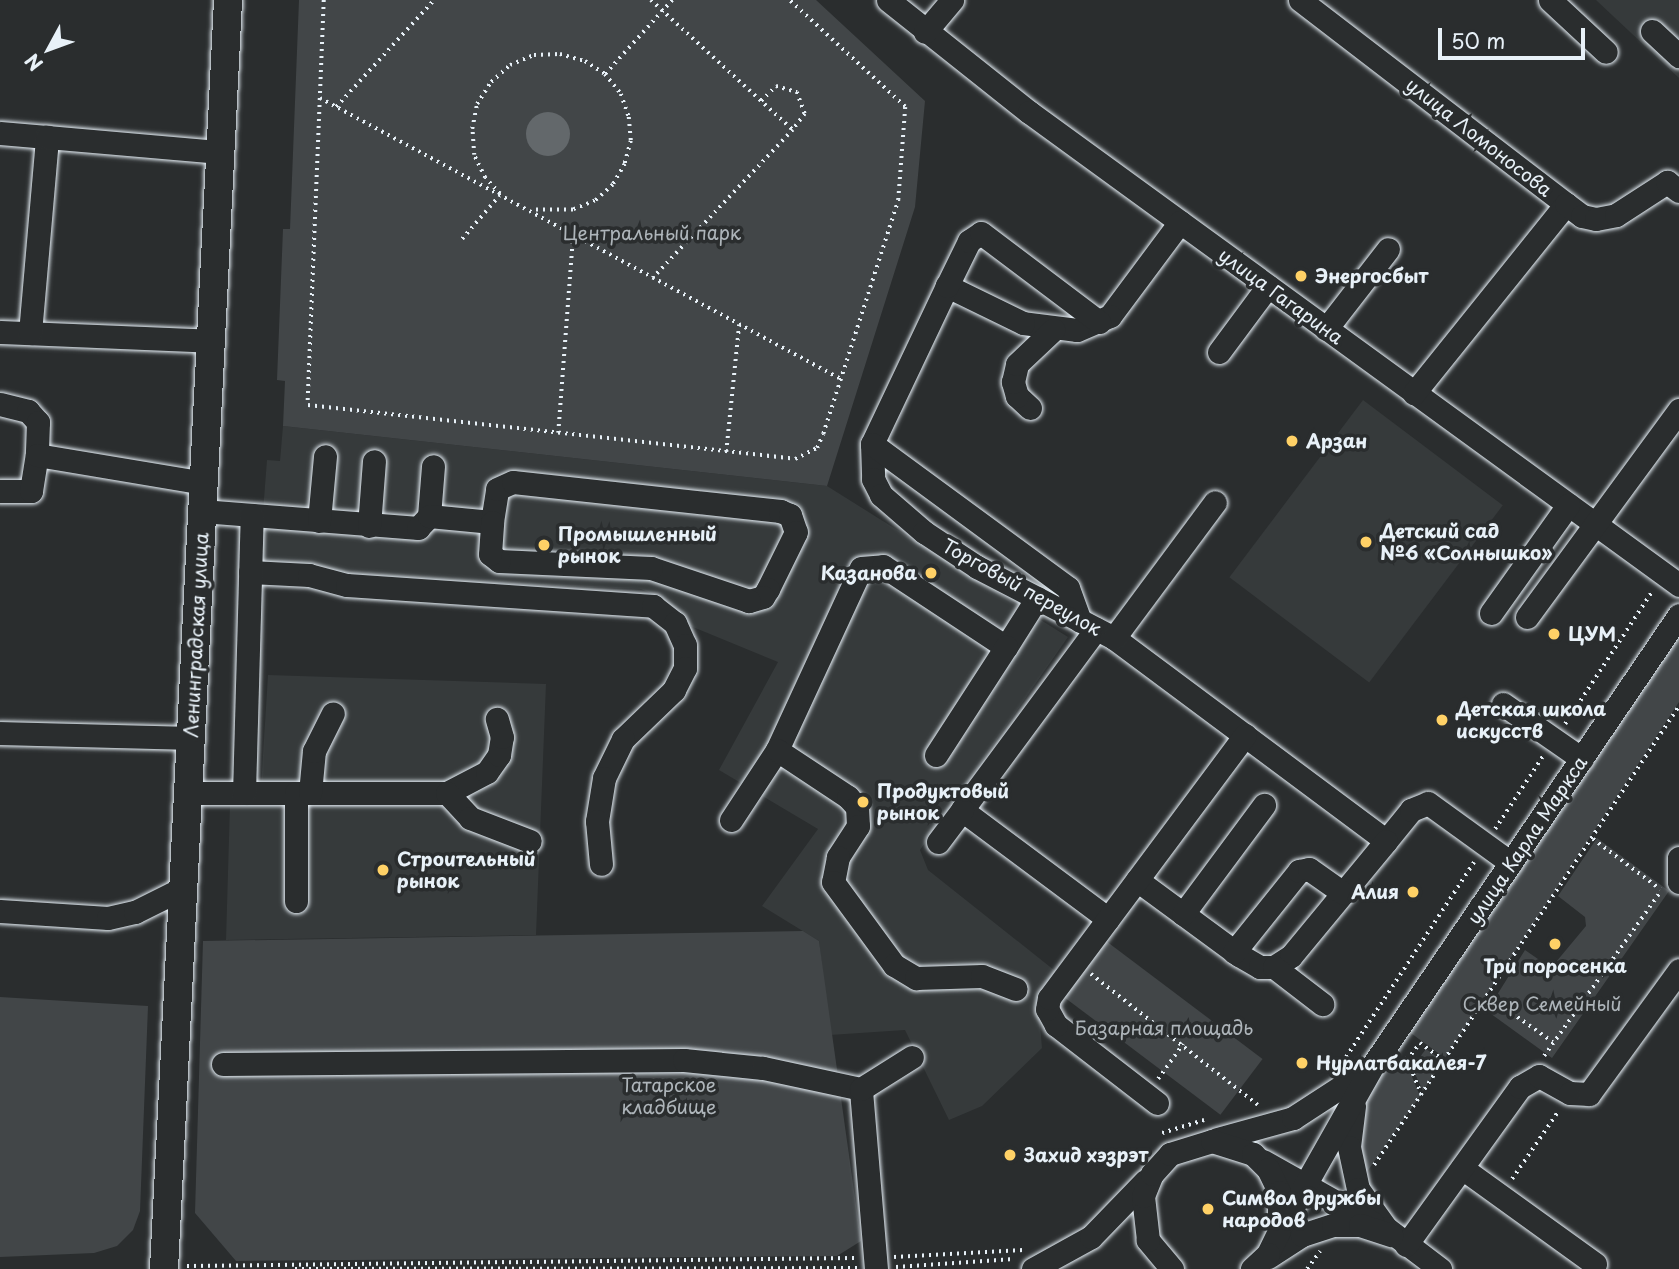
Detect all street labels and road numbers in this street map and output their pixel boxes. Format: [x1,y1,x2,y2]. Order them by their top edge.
street label: улица Ломоносова [1401,73,1557,201]
street label: улица Гагарина [1214,243,1348,349]
street label: Ленинградская улица [179,531,213,739]
street label: Торговый переулок [939,534,1105,640]
street label: улица Карла Маркса [1462,751,1592,929]

